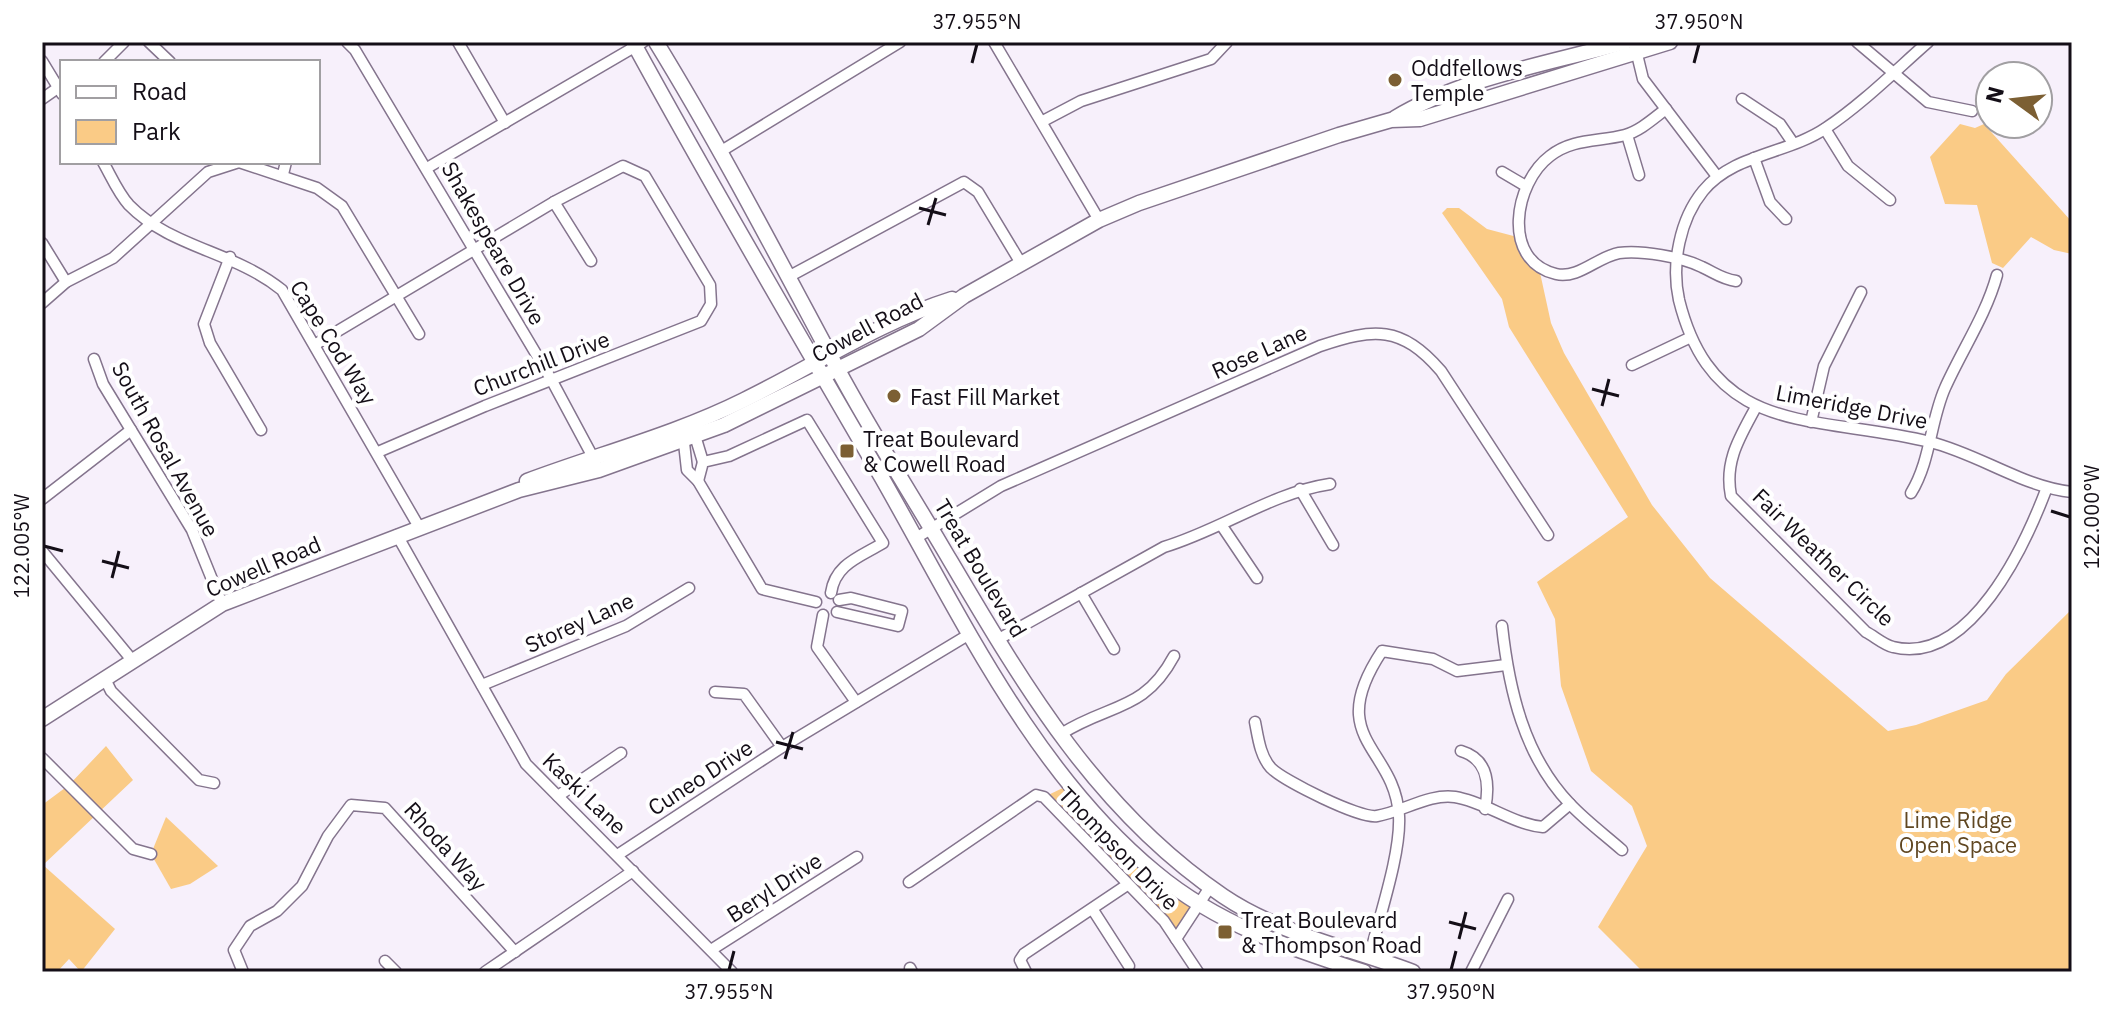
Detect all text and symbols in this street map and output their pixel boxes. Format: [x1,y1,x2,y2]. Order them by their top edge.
text: 37.955°N [933,8,1021,35]
text: 37.950°N [1655,8,1743,35]
place label: Oddfellows Temple [1411,53,1523,107]
legend [60,60,320,164]
north arrow [1974,60,2054,140]
marker: Oddfellows Temple [1386,71,1404,89]
text: Road [132,75,187,107]
text: N [1978,83,2010,106]
text: Park [132,115,181,147]
street label: Shakespeare Drive [435,156,553,330]
street label: Cape Cod Way [284,274,384,410]
street label: Cowell Road [806,285,928,369]
street label: Rose Lane [1207,317,1311,385]
street label: Churchill Drive [469,324,613,402]
street label: South Rosal Avenue [106,356,226,542]
street label: Limeridge Drive [1774,377,1930,435]
place label: Fast Fill Market [910,382,1060,411]
marker: Fast Fill Market [885,387,903,405]
place label: Treat Boulevard & Cowell Road [863,424,1019,478]
marker: Treat Boulevard & Cowell Road [838,442,856,460]
text: 122.000°W [2078,465,2105,569]
street label: Fair Weather Circle [1747,482,1901,632]
street label: Treat Boulevard [928,493,1034,643]
text: 122.005°W [8,494,35,598]
street label: Cowell Road [201,529,325,603]
street label: Storey Lane [520,585,638,659]
street label: Cuneo Drive [642,732,758,822]
street label: Kaski Lane [537,746,633,840]
street label: Thompson Drive [1053,780,1185,916]
street label: Rhoda Way [398,795,494,897]
park label: Lime Ridge Open Space [1899,805,2017,859]
street label: Beryl Drive [721,845,827,929]
place label: Treat Boulevard & Thompson Road [1241,905,1422,959]
marker: Treat Boulevard & Thompson Road [1216,923,1234,941]
text: 37.955°N [685,978,773,1005]
text: 37.950°N [1407,978,1495,1005]

